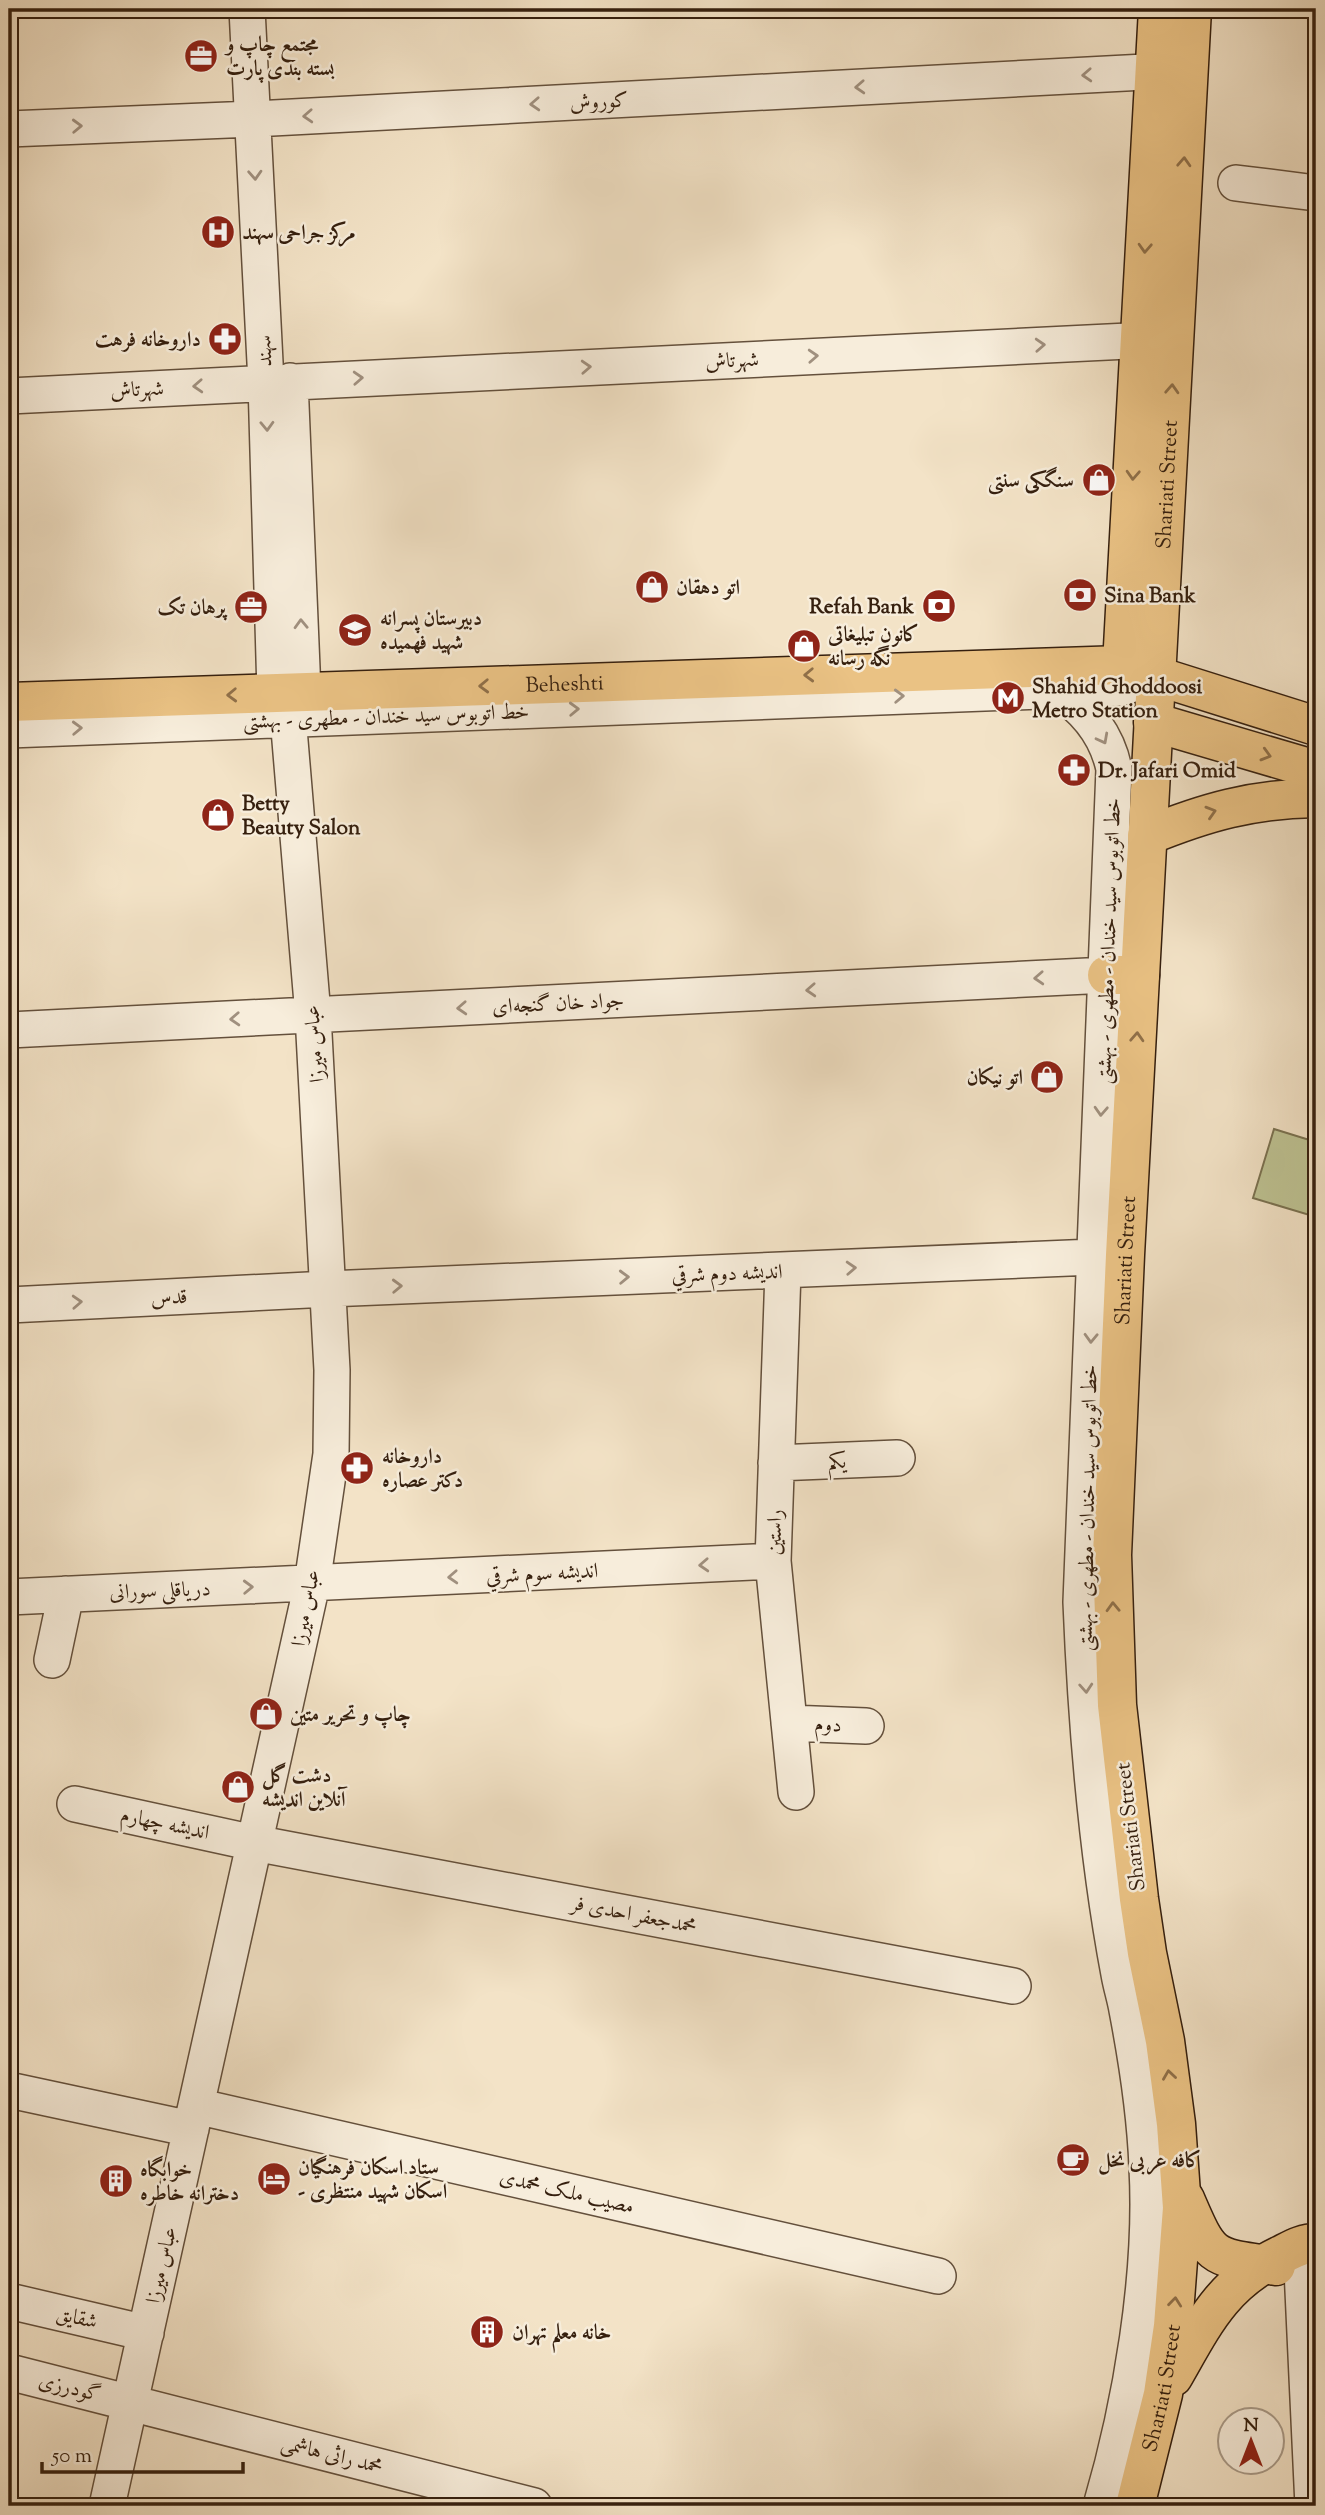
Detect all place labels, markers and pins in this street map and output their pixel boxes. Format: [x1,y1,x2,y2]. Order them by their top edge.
place label: مجتمع چاپ و بسته بندی پارت [224,31,335,85]
office icon: مجتمع چاپ و بسته بندی پارت [182,37,220,75]
hospital icon: مرکز جراحی سهند [199,213,237,251]
place label: مرکز جراحی سهند [242,219,355,249]
pharmacy icon: داروخانه فرهت [206,320,244,358]
place label: داروخانه فرهت [95,326,201,356]
shop icon: سنگکی سنتی [1080,461,1118,499]
place label: سنگکی سنتی [988,466,1074,497]
shop icon: اتو دهقان [633,568,671,606]
place label: اتو دهقان [676,574,740,604]
bank icon: Sina Bank [1061,576,1099,614]
place label: Sina Bank [1104,582,1196,612]
bank icon: Refah Bank [920,587,958,625]
office icon: پرهان تک [232,588,270,626]
place label: Refah Bank [809,593,915,623]
place label: پرهان تک [157,594,228,624]
place label: دبیرستان پسرانه شهید فهمیده [380,605,482,659]
school or university icon: دبیرستان پسرانه شهید فهمیده [336,611,374,649]
place label: کانون تبلیغاتی نگه رسانه [827,621,919,675]
shop icon: کانون تبلیغاتی نگه رسانه [785,627,823,665]
place label: Shahid Ghoddoosi Metro Station [1032,673,1202,727]
metro station icon: Shahid Ghoddoosi Metro Station [989,679,1027,717]
pharmacy icon: Dr. Jafari Omid [1055,751,1093,789]
place label: Dr. Jafari Omid [1098,757,1236,787]
place label: Betty Beauty Salon [242,790,361,844]
shop icon: Betty Beauty Salon [199,796,237,834]
shop icon: اتو نیکان [1028,1058,1066,1096]
place label: اتو نیکان [966,1064,1023,1094]
place label: داروخانه دکتر عصاره [382,1443,463,1497]
pharmacy icon: داروخانه دکتر عصاره [338,1449,376,1487]
shop icon: چاپ و تحریر متین [247,1695,285,1733]
place label: چاپ و تحریر متین [290,1701,411,1731]
place label: دشت گل آنلاین اندیشه [262,1762,348,1816]
shop icon: دشت گل آنلاین اندیشه [219,1768,257,1806]
cafe icon: کافه عربی نخل [1054,2141,1092,2179]
place label: کافه عربی نخل [1098,2147,1202,2177]
place label: ستاد اسکان فرهنگیان - اسکان شهید منتظری [298,2154,447,2208]
place label: خوابگاه دخترانه خاطره [140,2155,239,2210]
hotel icon: ستاد اسکان فرهنگیان - اسکان شهید منتظری [255,2160,293,2198]
building icon: خوابگاه دخترانه خاطره [97,2162,135,2200]
building icon: خانه معلم تهران [468,2313,506,2351]
place label: خانه معلم تهران [512,2319,612,2353]

